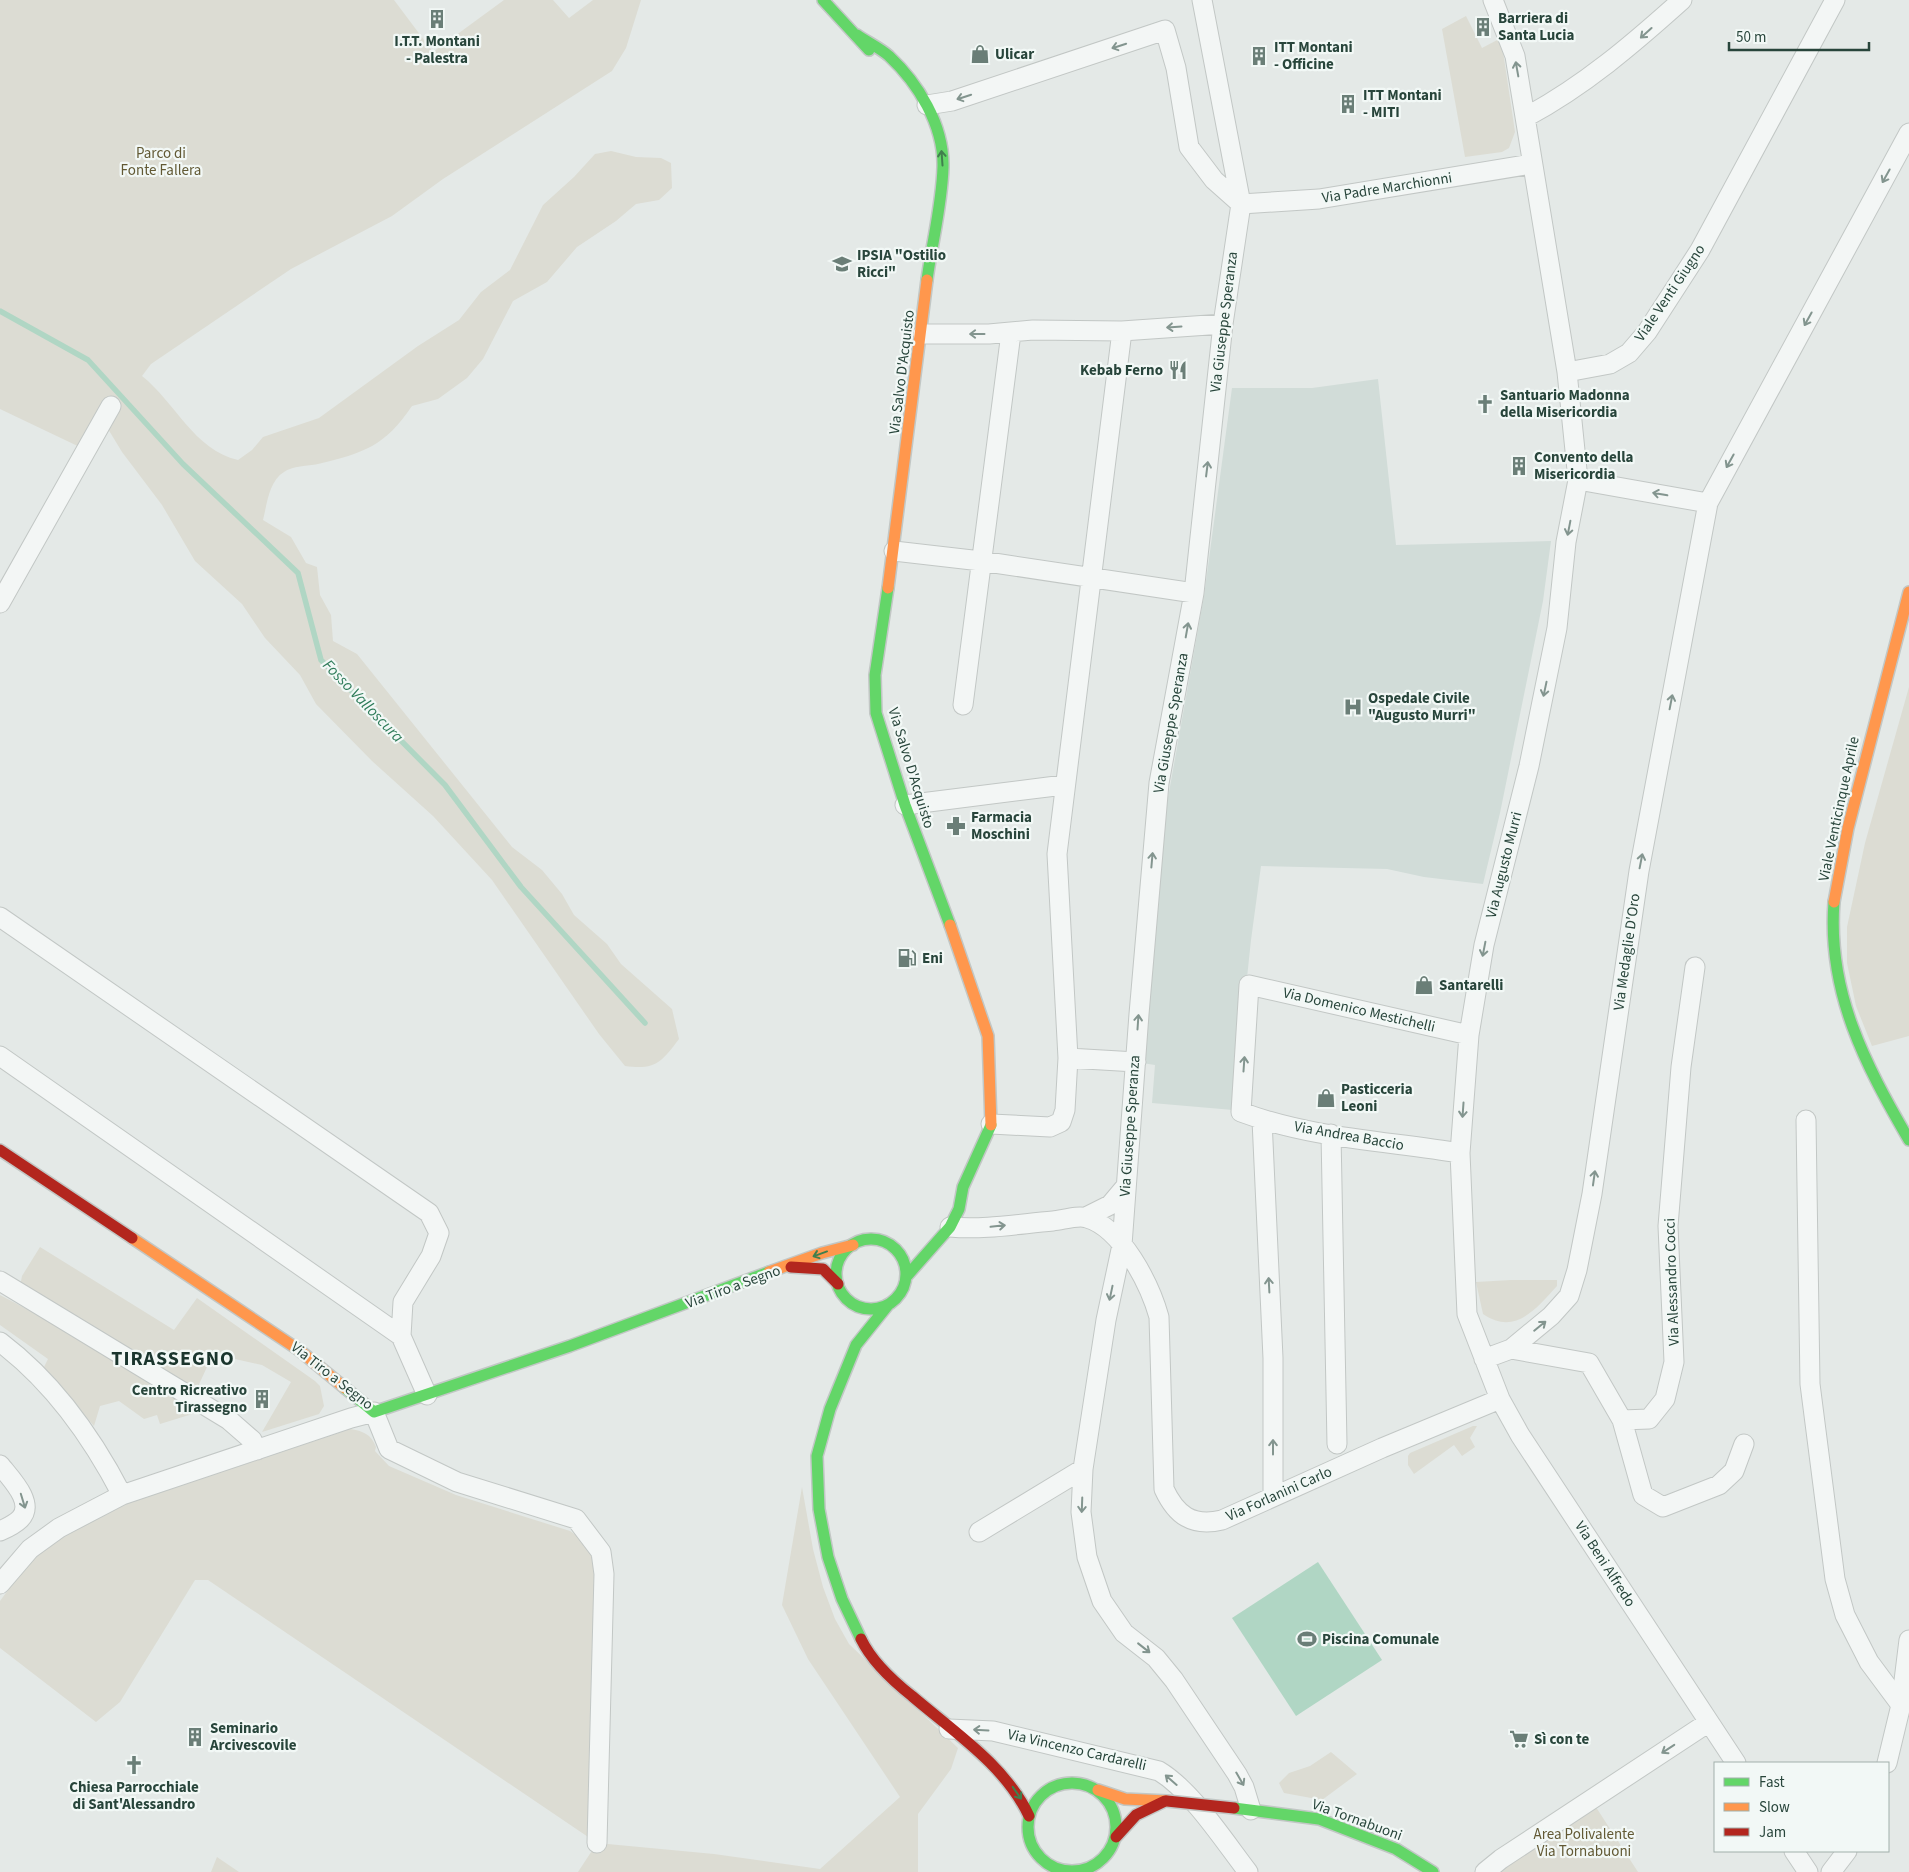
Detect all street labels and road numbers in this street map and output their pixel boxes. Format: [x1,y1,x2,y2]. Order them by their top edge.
street label: Via Padre Marchionni [1320,167,1454,209]
street label: Viale Venti Giugno [1630,240,1710,346]
street label: Via Giuseppe Speranza [1205,250,1243,394]
street label: Via Salvo D'Acquisto [884,308,920,436]
street label: Via Giuseppe Speranza [1148,651,1194,795]
street label: Via Salvo D'Acquisto [883,705,939,831]
street label: Viale Venticinque Aprile [1813,735,1865,883]
street label: Via Augusto Murri [1481,810,1527,920]
street label: Via Medaglie D'Oro [1608,892,1646,1012]
street label: Via Domenico Mestichelli [1281,982,1437,1038]
street label: Via Giuseppe Speranza [1115,1054,1145,1198]
street label: Via Andrea Baccio [1292,1116,1406,1156]
street label: Via Alessandro Cocci [1659,1218,1685,1346]
street label: Via Tiro a Segno [683,1260,783,1314]
street label: Via Tiro a Segno [286,1337,378,1415]
street label: Via Forlanini Carlo [1223,1461,1335,1527]
street label: Via Beni Alfredo [1569,1517,1641,1611]
street label: Via Vincenzo Cardarelli [1005,1724,1149,1776]
street label: Via Tornabuoni [1309,1794,1405,1846]

